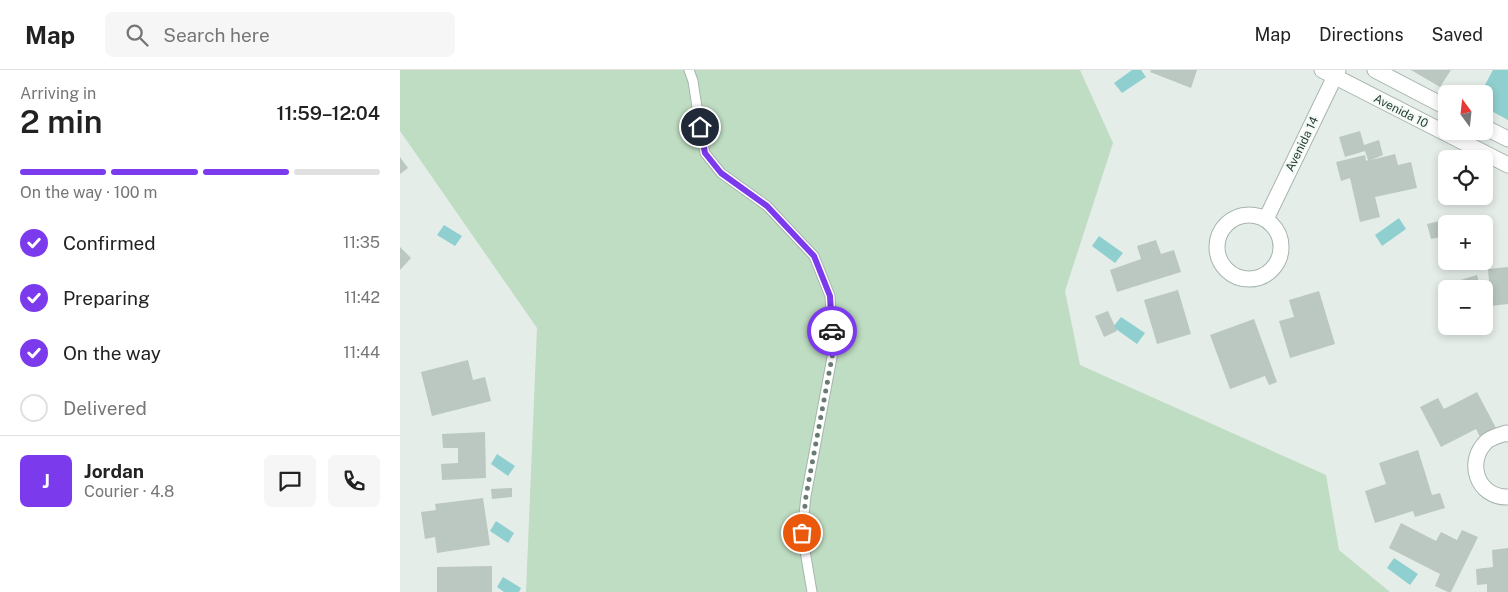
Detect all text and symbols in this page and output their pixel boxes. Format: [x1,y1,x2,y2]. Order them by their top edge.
search box [105,12,455,57]
text: Map [25,21,75,49]
icon: search [123,21,151,49]
text: Search here [163,24,270,46]
text: Map [1254,24,1291,45]
text: Directions [1319,24,1404,45]
text: Saved [1432,24,1483,45]
text: Arriving in [20,84,96,103]
north arrow [1438,85,1492,140]
map controls [1438,85,1493,335]
street label: Avenida 10 [1371,91,1431,131]
text: 11:59–12:04 [276,102,380,124]
text: 2 min [20,103,103,140]
pin [679,106,721,148]
icon: home [686,113,714,141]
street label: Avenida 14 [1283,114,1322,174]
button: locate [1438,150,1493,205]
text: On the way · 100 m [20,183,157,202]
button: + [1438,215,1493,270]
icon: check [20,229,48,257]
text: Confirmed [63,232,156,254]
text: 11:35 [343,233,380,252]
button: − [1438,280,1493,335]
icon: check [20,284,48,312]
text: Preparing [63,287,150,309]
text: 11:42 [344,288,380,307]
courier [807,306,857,356]
icon: car [818,317,846,345]
icon: check [20,339,48,367]
text: On the way [63,342,161,364]
text: 11:44 [343,343,380,362]
text: Delivered [63,397,147,419]
button: chat [264,455,316,507]
button: phone [328,455,380,507]
text: Jordan [84,460,144,482]
text: J [42,470,50,492]
text: Courier · 4.8 [84,482,174,501]
pin [781,512,823,554]
icon: bag [788,519,816,547]

